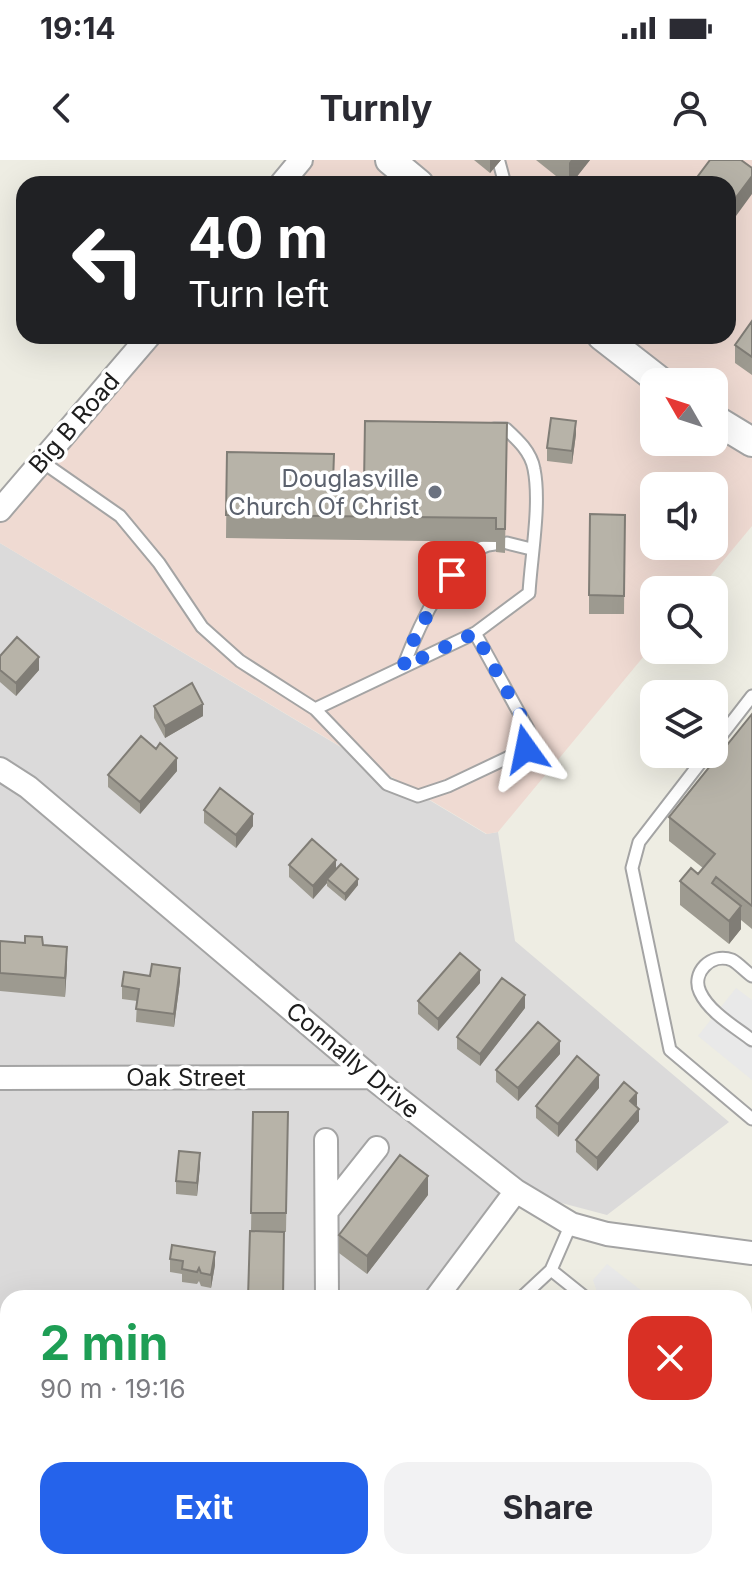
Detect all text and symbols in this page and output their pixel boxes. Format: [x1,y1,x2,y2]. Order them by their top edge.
text: 19:14 [40,10,116,46]
icon: back [40,86,84,130]
text: Turnly [320,86,432,130]
icon: person [668,86,712,130]
text: 40 m [188,204,328,272]
icon: left [56,208,160,312]
text: Turn left [188,272,329,316]
street label: Big B Road [23,367,125,479]
north arrow [640,368,728,456]
map controls [640,368,728,768]
place label: Douglasville Church Of Christ [228,464,419,521]
button: sound [640,472,728,560]
marker: Douglasville Church Of Christ [426,483,444,501]
pin [418,541,486,609]
icon: arrive [430,553,474,597]
button: search [640,576,728,664]
button: layers [640,680,728,768]
position arrow [484,707,568,791]
street label: Connally Drive [280,996,426,1124]
street label: Oak Street [126,1063,246,1092]
text: 2 min [40,1313,168,1372]
button: close [628,1316,712,1400]
text: 90 m · 19:16 [40,1373,186,1404]
button: Exit [40,1462,368,1554]
button: Share [384,1462,712,1554]

